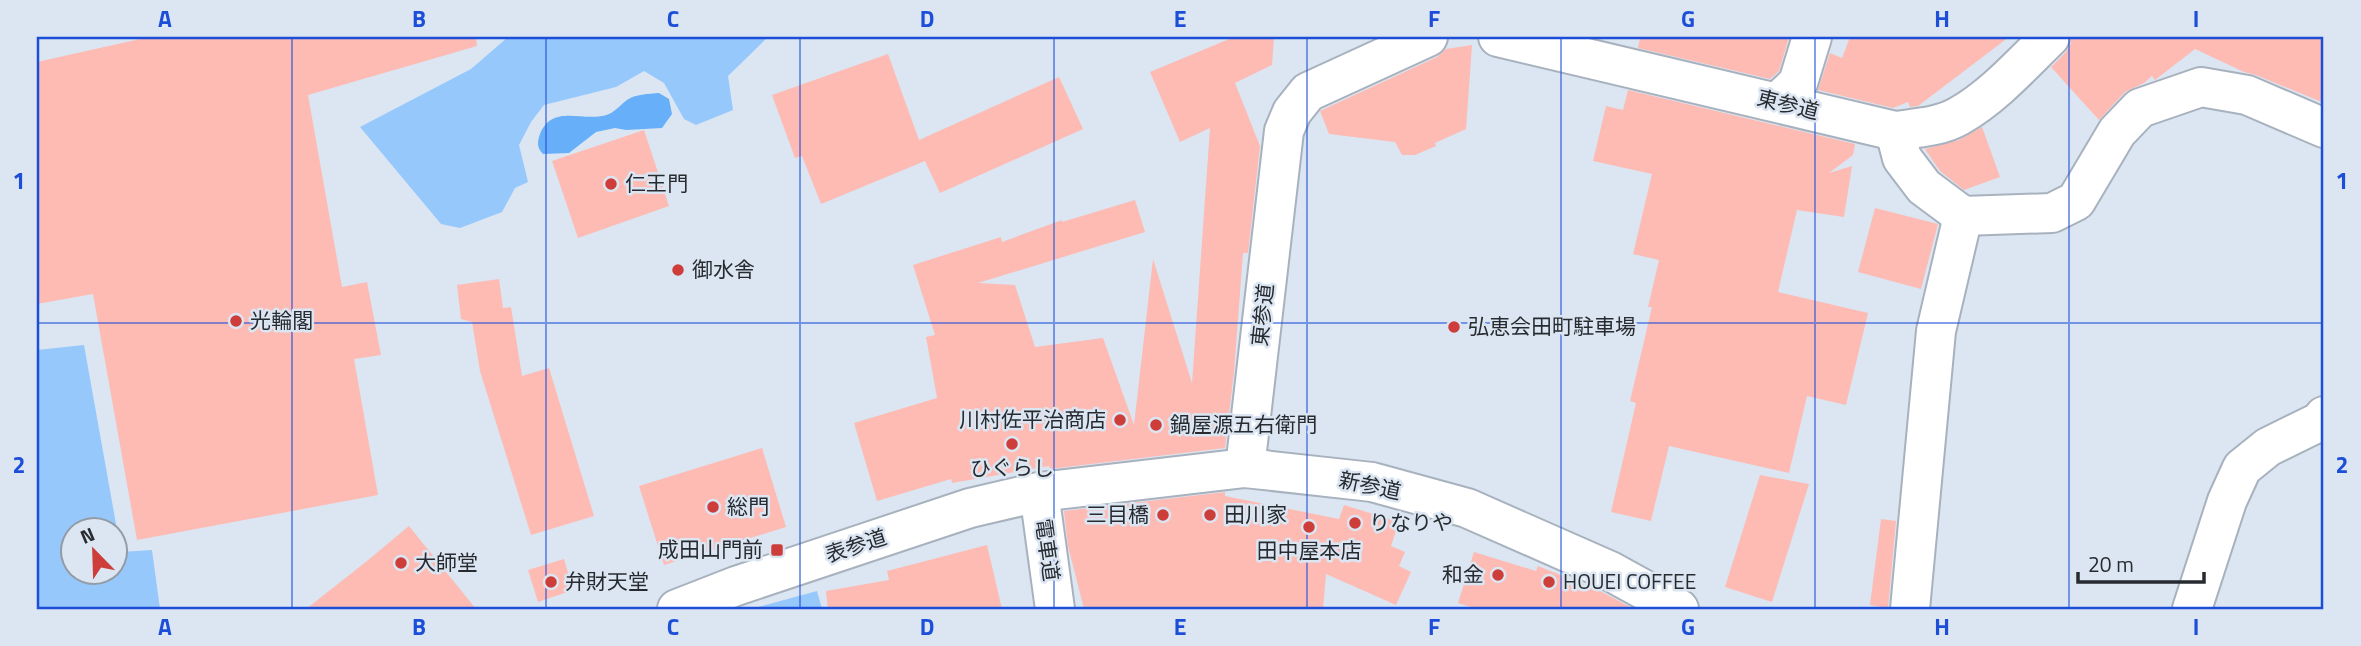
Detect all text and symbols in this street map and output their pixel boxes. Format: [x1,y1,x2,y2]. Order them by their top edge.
text: A [158,1,172,36]
text: B [412,1,426,36]
text: C [667,1,679,36]
text: D [920,1,934,36]
text: E [1174,1,1186,36]
text: F [1428,1,1440,36]
text: G [1681,1,1695,36]
text: H [1934,1,1950,36]
text: I [2193,1,2199,36]
street label: 東参道 [1754,81,1823,127]
text: 1 [13,163,25,198]
text: 1 [2336,163,2348,198]
place label: 仁王門 [625,167,688,199]
marker: 仁王門 [603,176,619,192]
place label: 御水舎 [692,253,755,285]
marker: 御水舎 [670,262,686,278]
street label: 東参道 [1243,282,1281,348]
place label: 光輪閣 [250,304,313,336]
place label: 弘恵会田町駐車場 [1468,310,1636,342]
marker: 光輪閣 [228,313,244,329]
marker: 弘恵会田町駐車場 [1446,319,1462,335]
place label: 川村佐平治商店 [959,403,1106,435]
place label: 鍋屋源五右衛門 [1170,408,1317,440]
marker: 川村佐平治商店 [1112,412,1128,428]
marker: 鍋屋源五右衛門 [1148,417,1164,433]
marker: ひぐらし [1004,436,1020,452]
text: 2 [13,447,25,482]
text: 2 [2336,447,2348,482]
place label: ひぐらし [970,451,1054,483]
street label: 新参道 [1336,463,1404,507]
place label: 総門 [727,490,769,522]
place label: 三目橋 [1086,498,1149,530]
place label: 田川家 [1224,498,1287,530]
marker: 総門 [705,499,721,515]
place label: りなりや [1369,506,1453,538]
marker: 三目橋 [1155,507,1171,523]
marker: 田川家 [1202,507,1218,523]
marker: りなりや [1347,515,1363,531]
north arrow [60,516,130,586]
street label: 電車道 [1028,516,1068,583]
text: N [75,519,99,551]
marker: 田中屋本店 [1301,519,1317,535]
street label: 表参道 [821,520,891,570]
place label: 成田山門前 [658,533,763,565]
place label: 田中屋本店 [1257,534,1362,566]
scale bar [2078,541,2204,585]
marker: 成田山門前 [769,542,785,558]
place label: 大師堂 [415,546,478,578]
text: 20 m [2088,548,2134,580]
marker: 大師堂 [393,555,409,571]
place label: 和金 [1442,558,1484,590]
place label: 弁財天堂 [565,565,649,597]
place label: HOUEI COFFEE [1563,565,1696,597]
marker: 和金 [1490,567,1506,583]
marker: 弁財天堂 [543,574,559,590]
marker: HOUEI COFFEE [1541,574,1557,590]
text: A [158,609,172,644]
text: B [412,609,426,644]
text: C [667,609,679,644]
text: D [920,609,934,644]
text: E [1174,609,1186,644]
text: F [1428,609,1440,644]
text: G [1681,609,1695,644]
text: H [1934,609,1950,644]
text: I [2193,609,2199,644]

